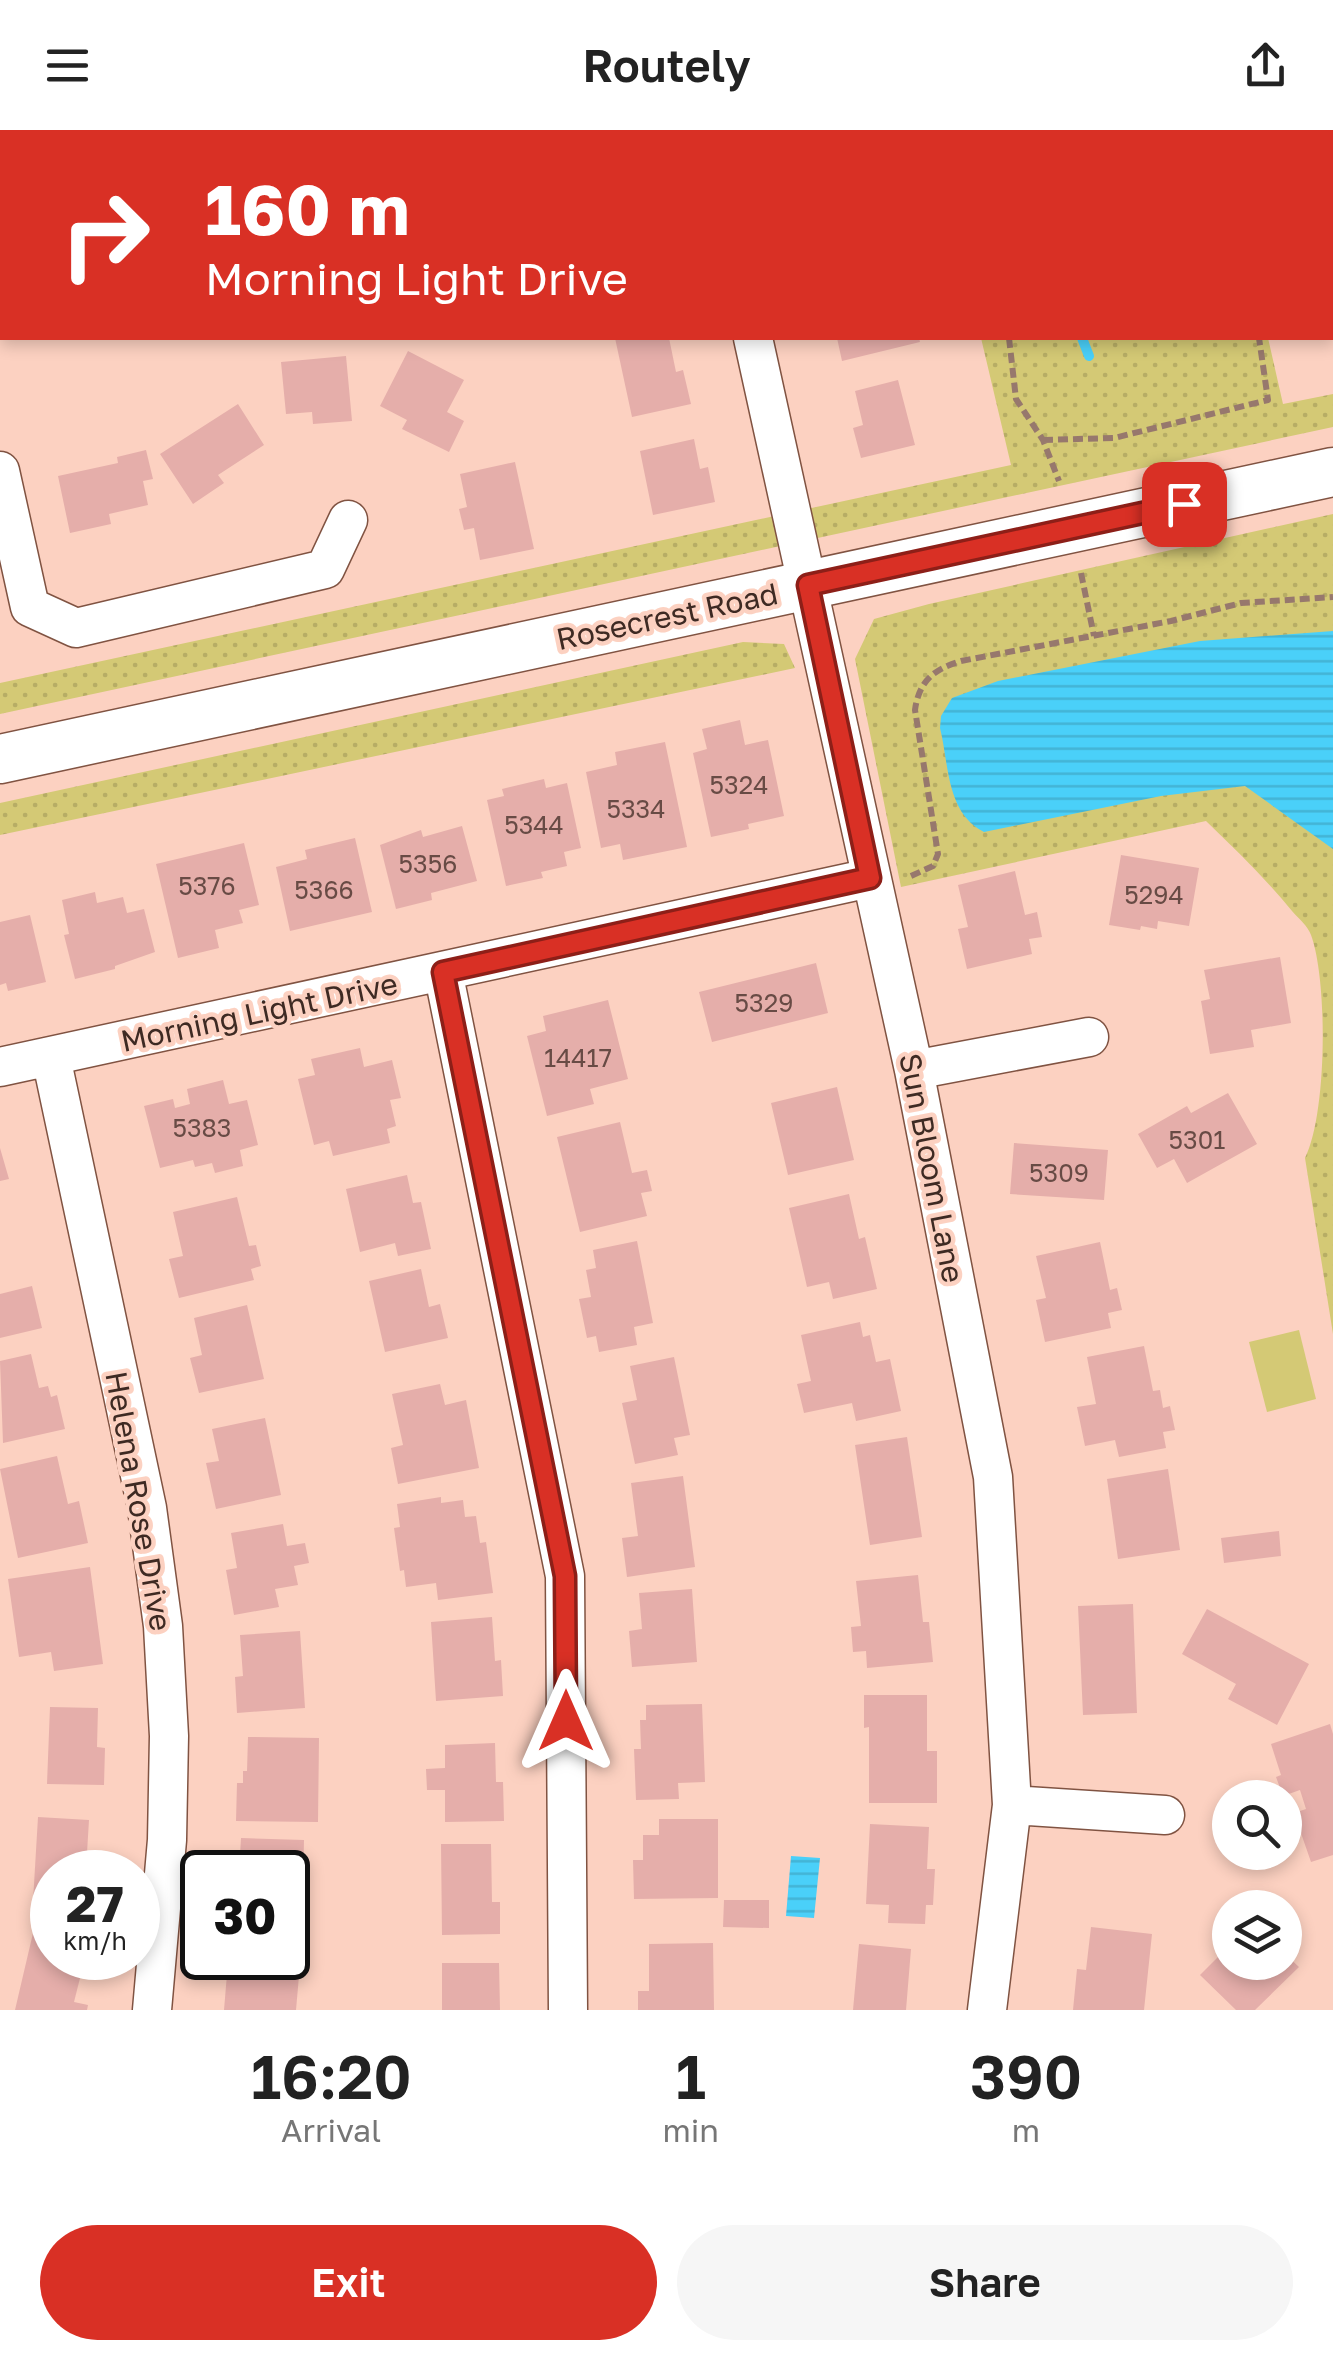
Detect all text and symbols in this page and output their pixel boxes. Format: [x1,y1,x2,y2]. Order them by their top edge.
icon: menu [40,38,95,93]
text: Routely [582,38,751,92]
icon: share [1238,38,1293,93]
text: 160 m [205,166,410,250]
icon: right [40,170,170,300]
text: Morning Light Drive [205,251,628,305]
pin [1142,462,1227,547]
icon: arrive [1157,477,1212,532]
street label: Rosecrest Road [553,575,781,657]
house number: 5324 [710,769,768,800]
house number: 5334 [606,793,666,824]
house number: 5344 [504,809,564,840]
house number: 5356 [399,848,457,879]
house number: 5376 [178,870,236,901]
house number: 5366 [294,874,354,905]
house number: 5294 [1124,879,1184,910]
street label: Morning Light Drive [117,965,401,1059]
house number: 5329 [735,987,793,1018]
house number: 14417 [544,1042,612,1073]
street label: Sun Bloom Lane [892,1050,972,1286]
house number: 5383 [172,1112,232,1143]
house number: 5301 [1169,1124,1225,1155]
house number: 5309 [1029,1157,1089,1188]
street label: Helena Rose Drive [98,1368,180,1634]
position arrow [514,1669,618,1773]
map controls [1212,1780,1302,1980]
button: search [1212,1780,1302,1870]
speed limit sign: 30 [180,1850,310,1980]
text: 27 [66,1873,124,1933]
button: layers [1212,1890,1302,1980]
text: km/h [63,1925,127,1956]
text: 16:20 [251,2040,412,2112]
text: 1 [676,2040,706,2112]
text: 390 [970,2040,1082,2112]
text: Arrival [281,2111,381,2149]
text: min [662,2111,719,2149]
text: m [1012,2111,1040,2149]
button: Exit [40,2225,657,2340]
button: Share [677,2225,1293,2340]

